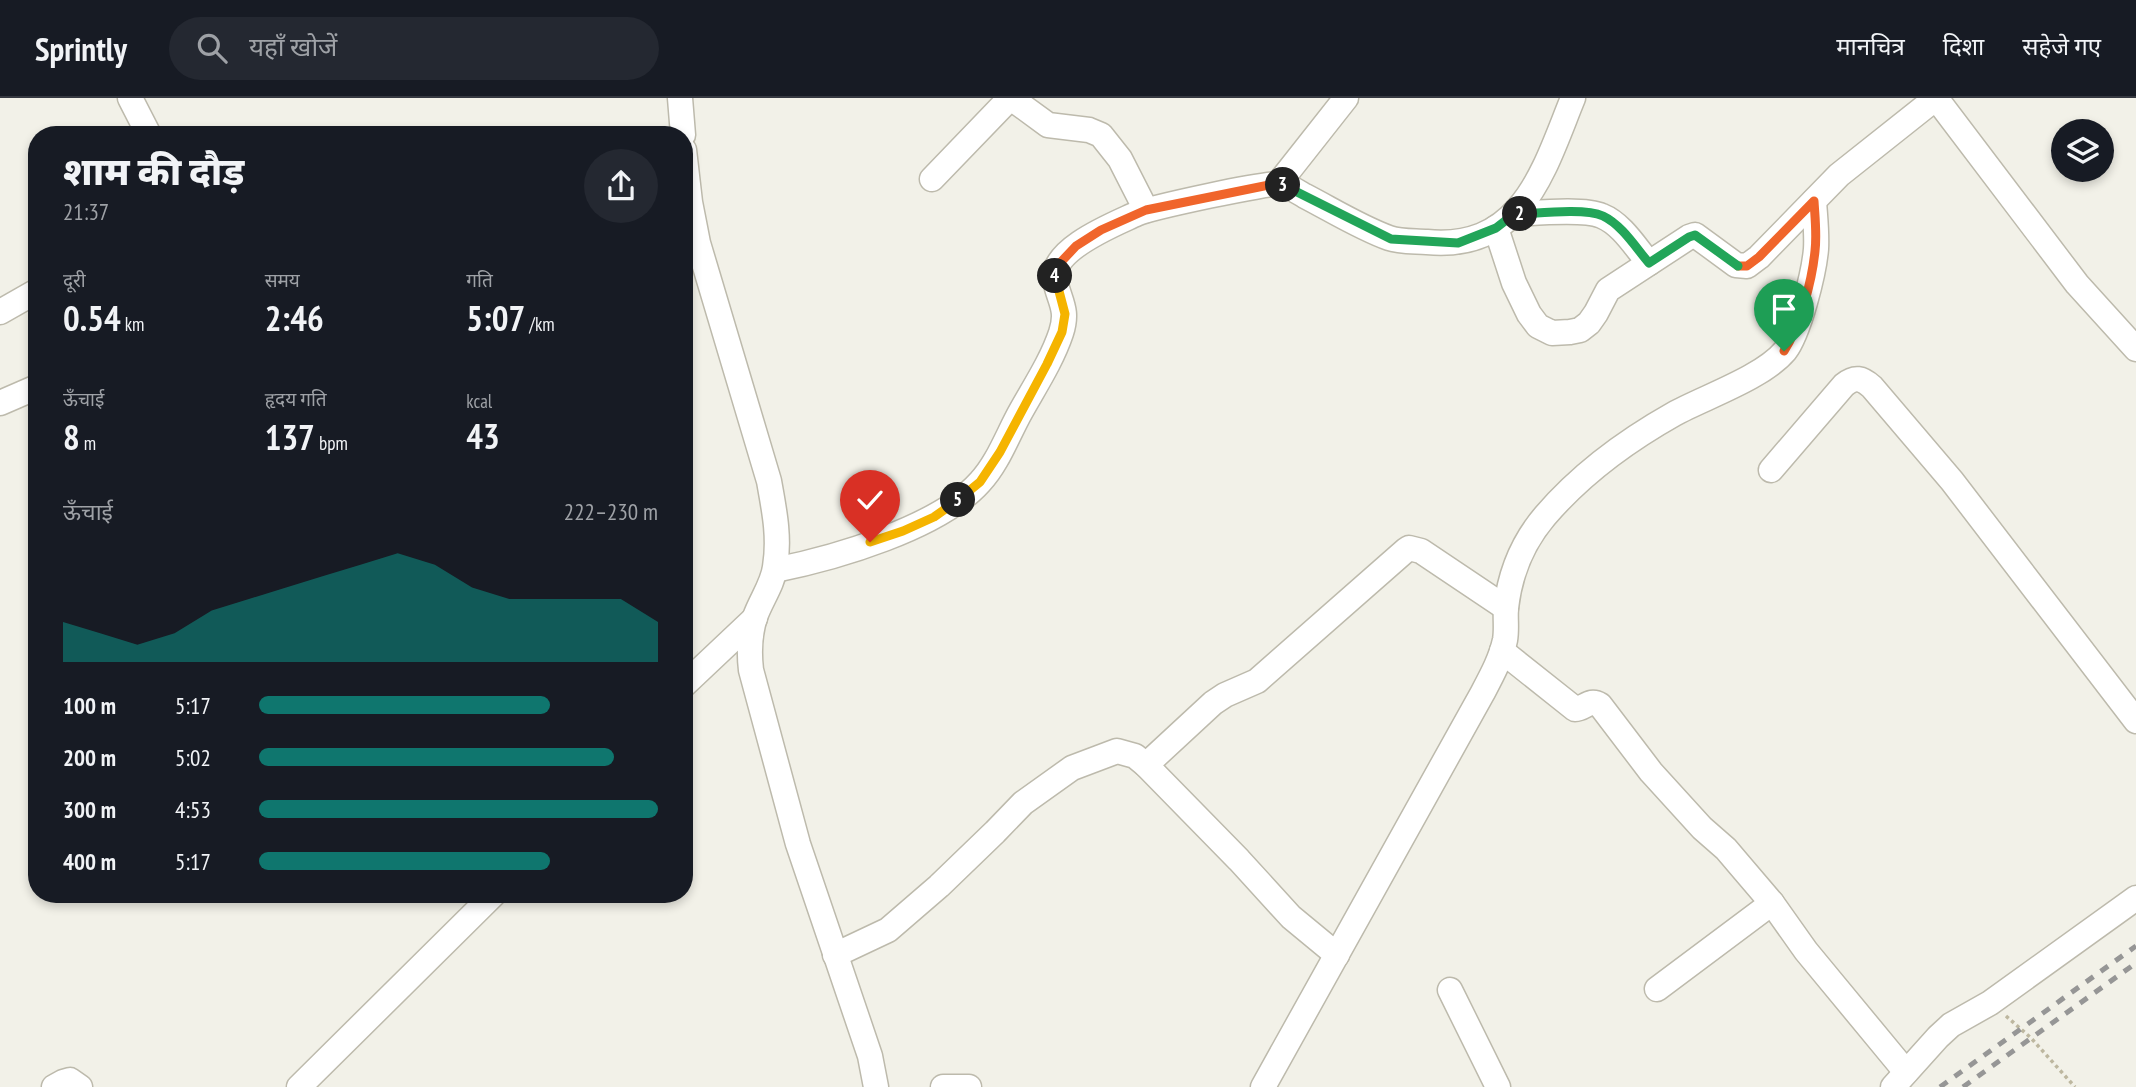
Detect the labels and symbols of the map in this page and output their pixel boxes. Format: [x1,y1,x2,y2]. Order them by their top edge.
pin: 3 [1266,168,1300,202]
pin: 2 [1502,197,1538,232]
pin: 4 [1038,258,1072,294]
pin [1754,279,1814,351]
pin [840,470,900,542]
pin: 5 [940,482,976,518]

